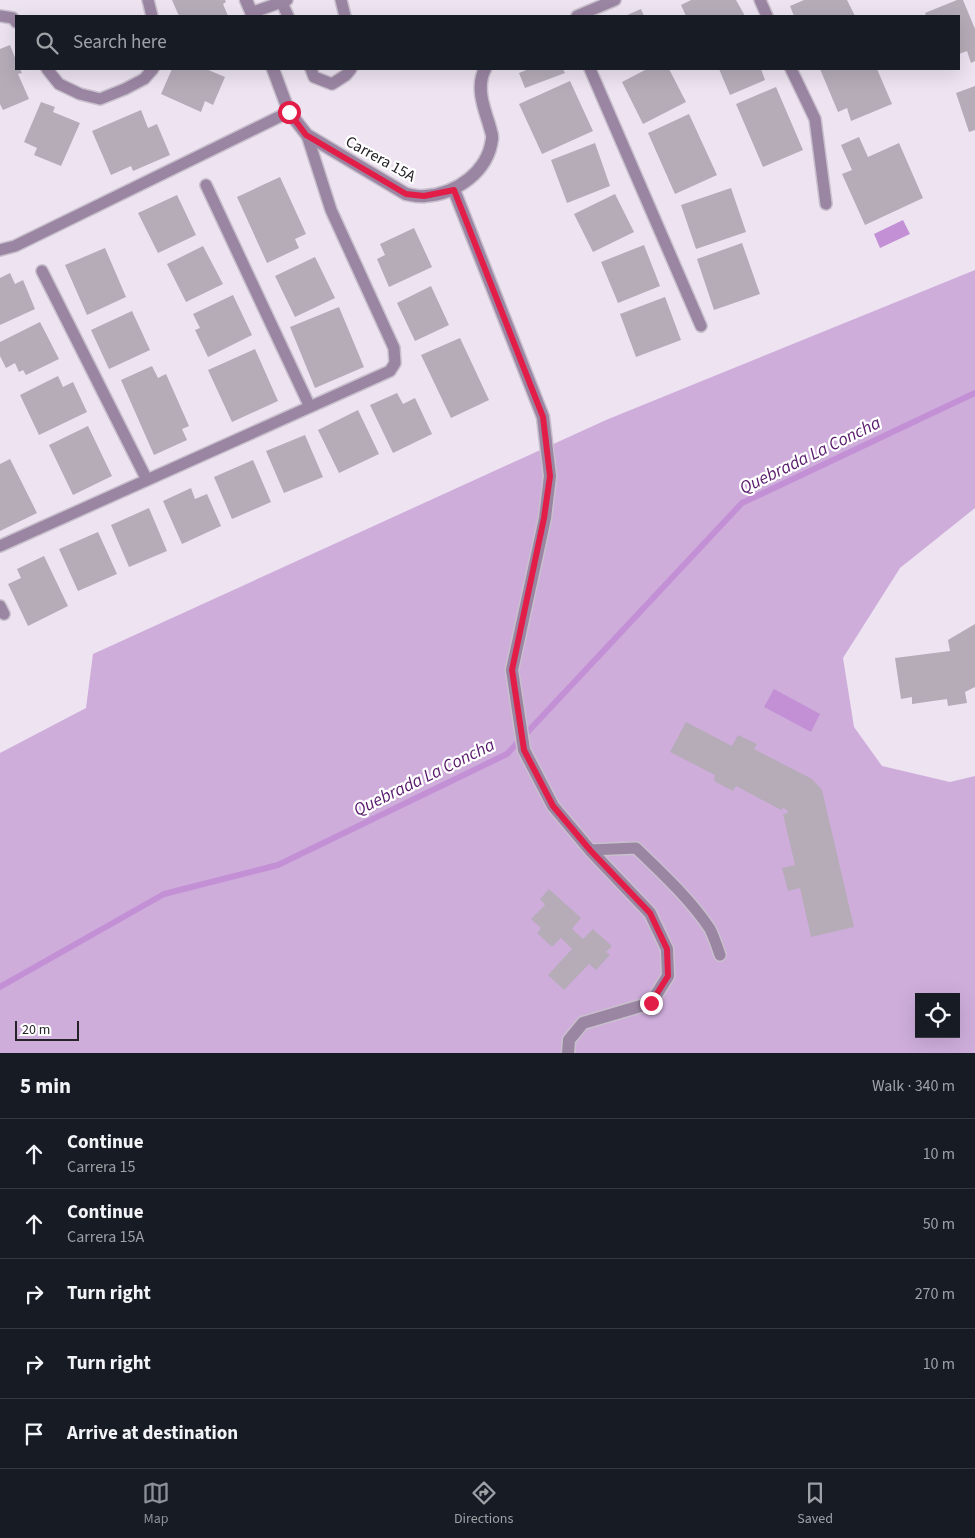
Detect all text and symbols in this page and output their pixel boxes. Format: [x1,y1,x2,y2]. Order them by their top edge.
search box [15,15,960,70]
icon: search [33,29,61,57]
text: Search here [73,29,167,56]
route start [278,101,301,124]
street label: Carrera 15A [341,131,420,187]
water label: Quebrada La Concha [735,410,885,501]
water label: Quebrada La Concha [349,732,499,823]
route end [640,992,663,1015]
map controls [915,993,960,1038]
button: locate [915,993,960,1038]
scale bar [15,1018,79,1041]
text: 20 m [22,1020,50,1040]
text: 5 min [20,1071,71,1101]
text: Walk · 340 m [872,1075,955,1097]
text: Continue [67,1129,144,1156]
icon: ahead [20,1140,48,1168]
text: 10 m [923,1143,955,1165]
text: Carrera 15 [67,1156,135,1178]
text: Continue [67,1199,144,1226]
icon: ahead [20,1210,48,1238]
text: 50 m [923,1213,955,1235]
text: Carrera 15A [67,1226,144,1248]
icon: right [20,1280,48,1308]
text: Turn right [67,1280,151,1307]
text: 270 m [915,1283,955,1305]
icon: right [20,1350,48,1378]
text: Turn right [67,1350,151,1377]
text: 10 m [923,1353,955,1375]
icon: arrive [20,1420,48,1448]
text: Arrive at destination [67,1420,238,1447]
tab: Map [142,1479,170,1529]
tab: Directions [454,1479,513,1529]
tab: Saved [797,1479,833,1529]

